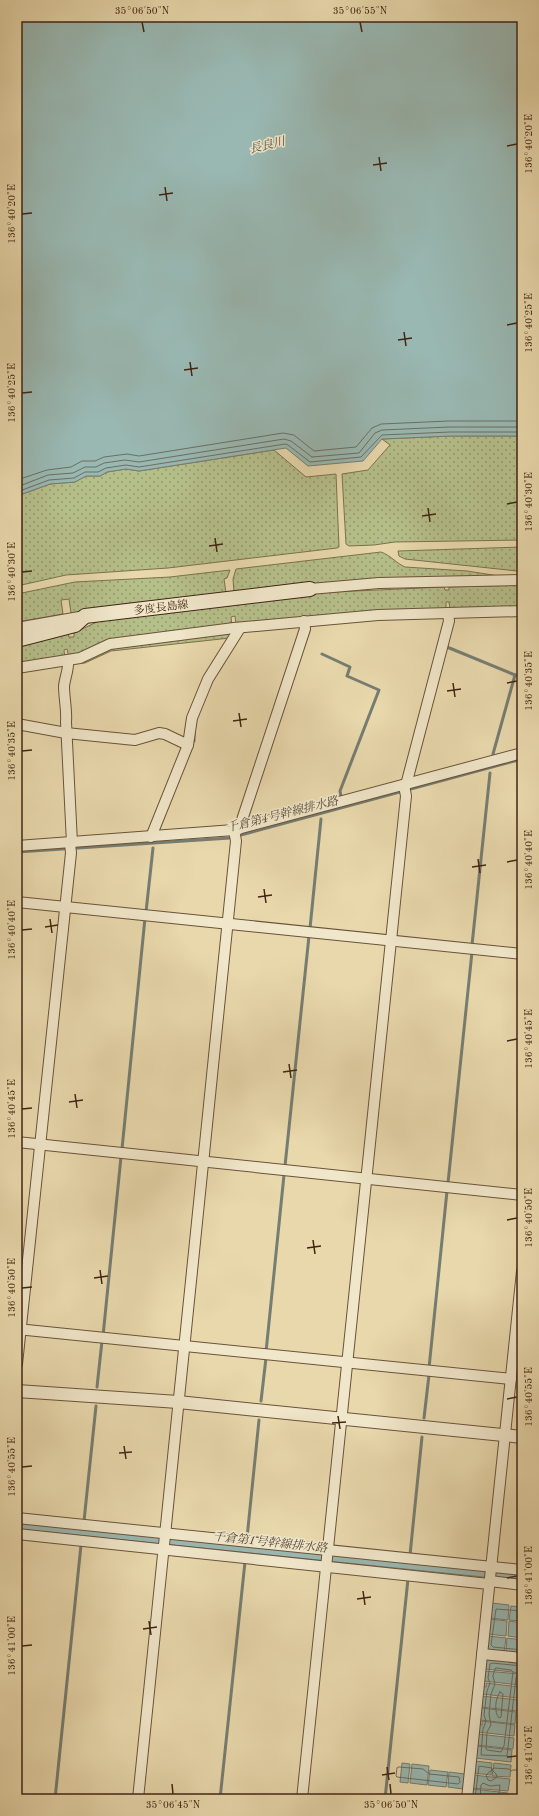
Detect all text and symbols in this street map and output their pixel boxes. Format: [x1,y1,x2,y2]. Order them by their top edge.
text: 35°06'50"N [115,6,170,16]
text: 35°06'55"N [333,6,388,16]
text: 136°40'20"E [524,114,534,174]
water label: 長良川 [248,133,288,156]
text: 136°40'20"E [7,184,17,244]
text: 136°40'25"E [524,293,534,353]
text: 136°40'25"E [7,363,17,423]
text: 136°40'30"E [524,472,534,532]
text: 136°40'30"E [7,542,17,602]
street label: 多度長島線 [133,598,189,617]
text: 136°40'35"E [524,651,534,711]
text: 136°40'35"E [7,721,17,781]
water label: 千倉第4号幹線排水路 [225,793,340,835]
text: 136°40'40"E [524,830,534,890]
text: 136°40'40"E [7,900,17,960]
text: 136°40'45"E [524,1009,534,1069]
text: 136°40'45"E [7,1079,17,1139]
text: 136°40'50"E [524,1188,534,1248]
text: 136°40'50"E [7,1258,17,1318]
text: 136°40'55"E [524,1367,534,1427]
text: 136°40'55"E [7,1437,17,1497]
water label: 千倉第1号幹線排水路 [212,1529,329,1555]
text: 136°41'00"E [524,1546,534,1606]
text: 136°41'00"E [7,1616,17,1676]
text: 136°41'05"E [524,1726,534,1786]
text: 35°06'45"N [146,1800,201,1810]
text: 35°06'50"N [364,1800,419,1810]

